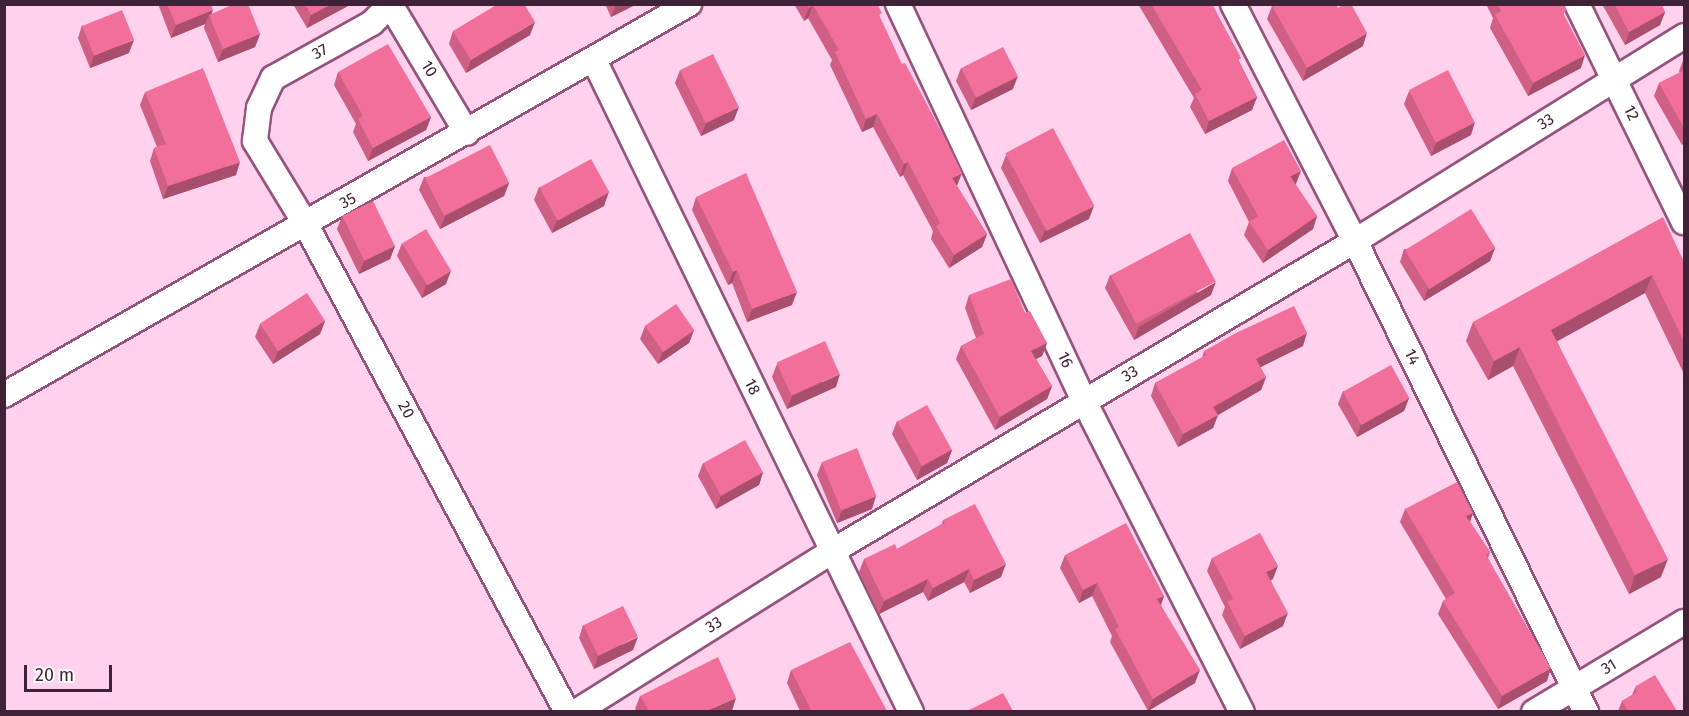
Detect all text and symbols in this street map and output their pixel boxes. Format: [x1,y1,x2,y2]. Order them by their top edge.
street label: 37 [309,40,331,64]
street label: 10 [417,57,441,81]
street label: 12 [1619,102,1643,124]
street label: 33 [1534,110,1558,134]
street label: 35 [336,189,360,213]
street label: 14 [1400,346,1424,368]
street label: 16 [1053,349,1077,371]
street label: 33 [1118,362,1142,386]
street label: 18 [740,376,764,398]
street label: 20 [394,398,418,422]
street label: 33 [702,613,726,637]
scale bar [27,653,116,691]
street label: 31 [1598,655,1620,679]
text: 20 m [35,664,74,686]

